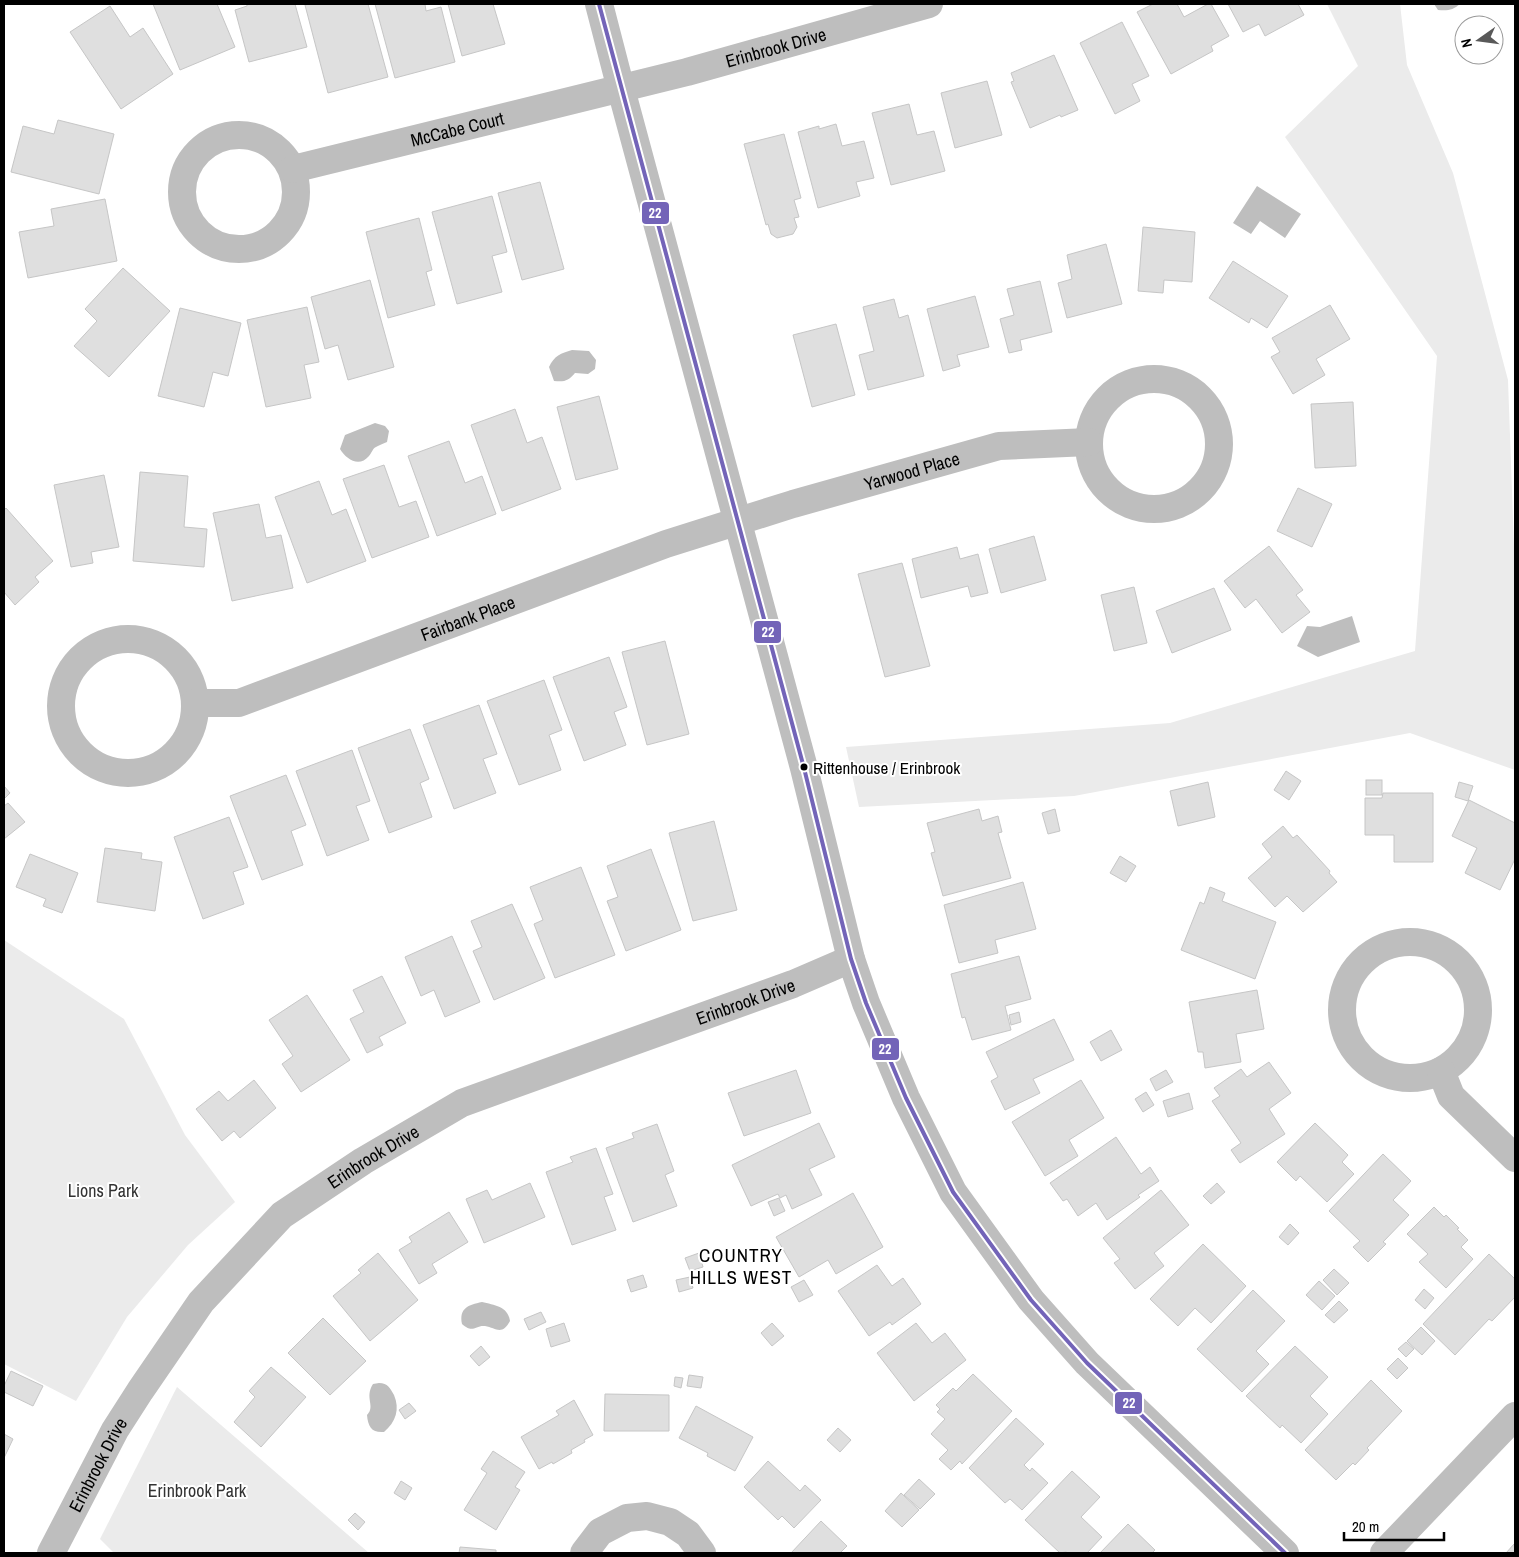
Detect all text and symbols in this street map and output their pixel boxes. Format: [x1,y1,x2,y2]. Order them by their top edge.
north arrow [1454,15,1504,65]
street label: Erinbrook Drive [723,21,829,73]
text: N [1457,37,1476,49]
street label: McCabe Court [408,105,506,152]
line badge: 22 [641,201,670,225]
text: 22 [649,204,661,222]
street label: Yarwood Place [861,445,962,496]
street label: Fairbank Place [417,589,518,647]
line badge: 22 [753,620,782,644]
text: 22 [762,623,774,641]
place label: Rittenhouse / Erinbrook [813,756,960,779]
marker: Rittenhouse / Erinbrook [799,762,809,772]
street label: Erinbrook Drive [692,972,798,1030]
line badge: 22 [871,1037,900,1061]
text: 22 [879,1040,891,1058]
street label: Erinbrook Drive [322,1119,423,1194]
park label: Lions Park [68,1178,139,1203]
district label: COUNTRY HILLS WEST [690,1242,792,1290]
line badge: 22 [1114,1391,1143,1415]
text: 22 [1123,1394,1135,1412]
street label: Erinbrook Drive [62,1412,133,1516]
park label: Erinbrook Park [148,1478,247,1503]
scale bar [1344,1510,1444,1542]
text: 20 m [1352,1516,1379,1537]

